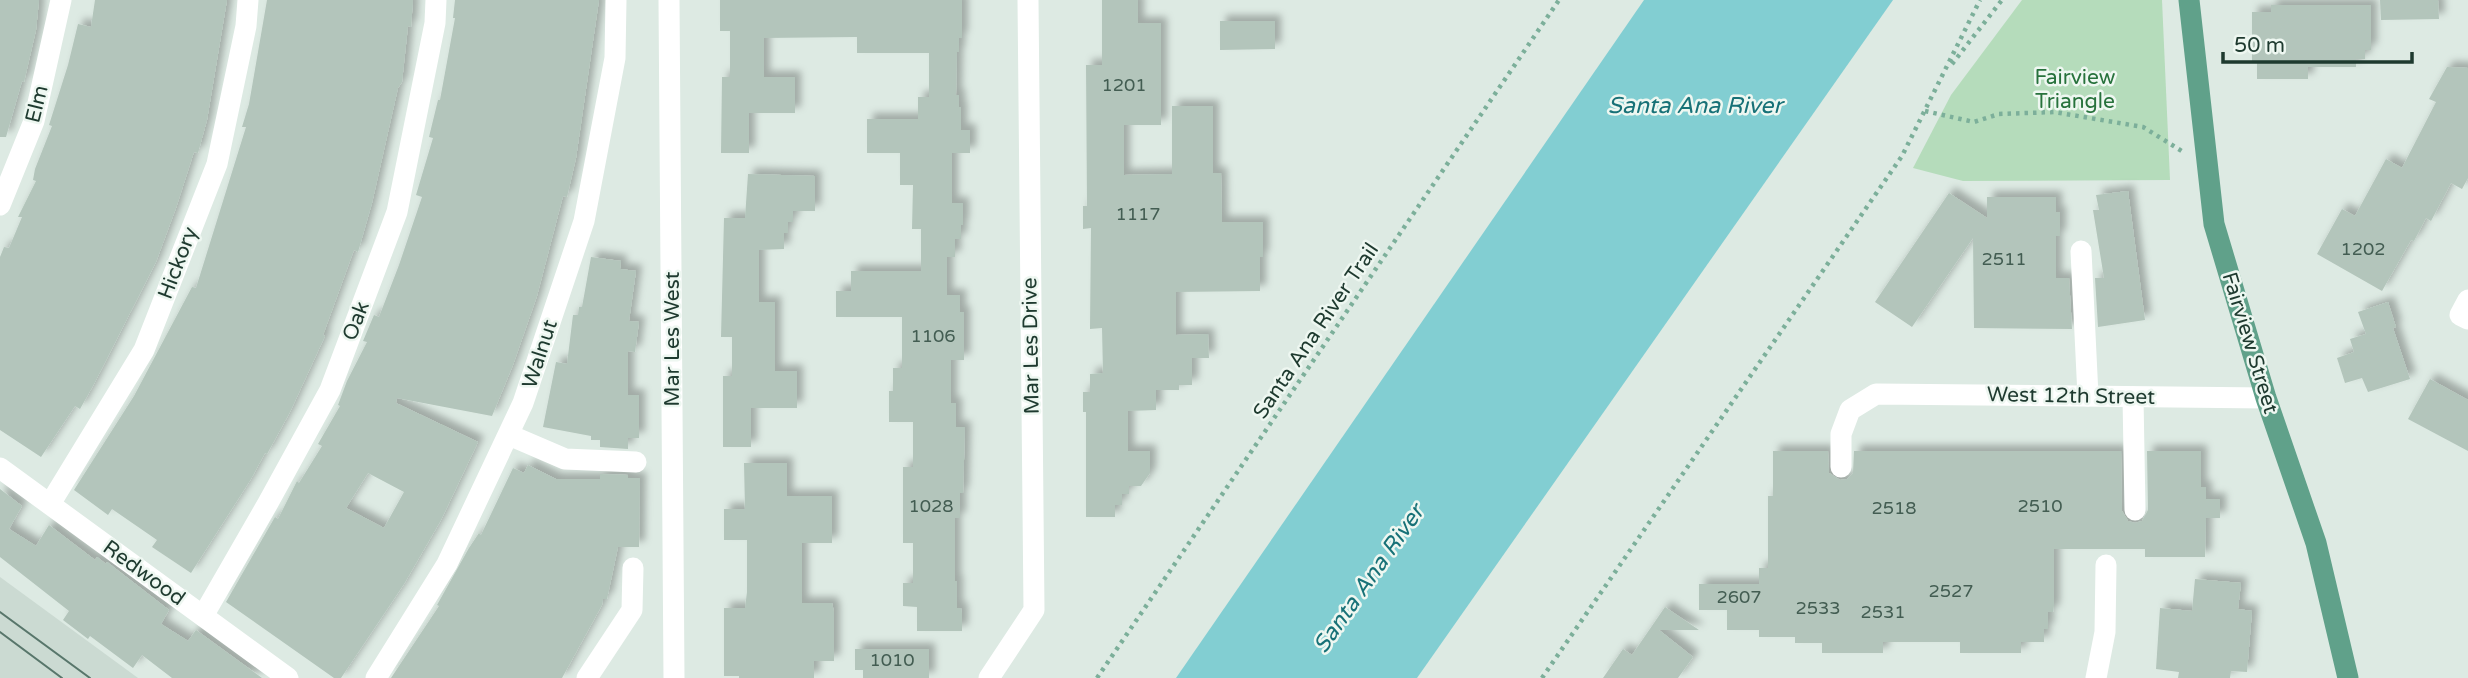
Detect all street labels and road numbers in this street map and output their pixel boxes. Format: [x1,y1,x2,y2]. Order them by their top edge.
street label: Elm [20,83,54,125]
street label: Hickory [153,223,203,303]
street label: Santa Ana River Trail [1248,238,1384,424]
street label: Fairview Street [2217,269,2283,417]
street label: Mar Les West [660,271,685,407]
street label: Mar Les Drive [1017,277,1045,415]
street label: Oak [337,298,375,344]
street label: Walnut [517,316,563,392]
street label: West 12th Street [1987,382,2155,410]
street label: Redwood [98,535,190,611]

